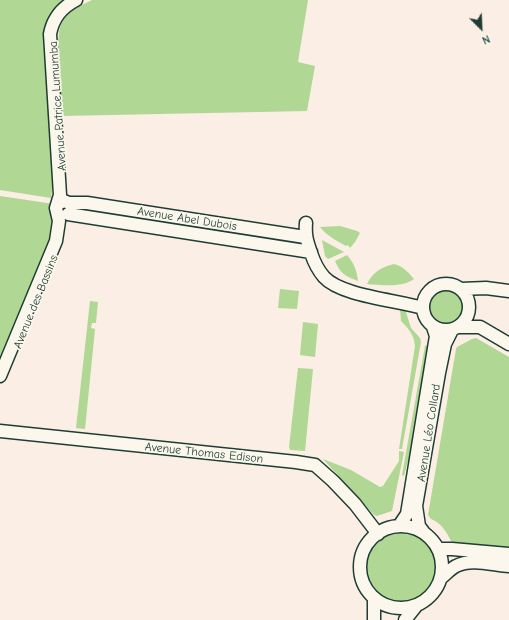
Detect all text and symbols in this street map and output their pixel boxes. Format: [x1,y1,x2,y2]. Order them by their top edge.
north arrow [461,8,501,48]
text: N [480,32,492,47]
street label: Avenue Patrice Lumumba [46,41,70,171]
street label: Avenue Abel Dubois [136,204,238,234]
street label: Avenue des Bassins [11,253,61,351]
street label: Avenue Léo Collard [414,383,444,483]
street label: Avenue Thomas Edison [144,440,264,466]

